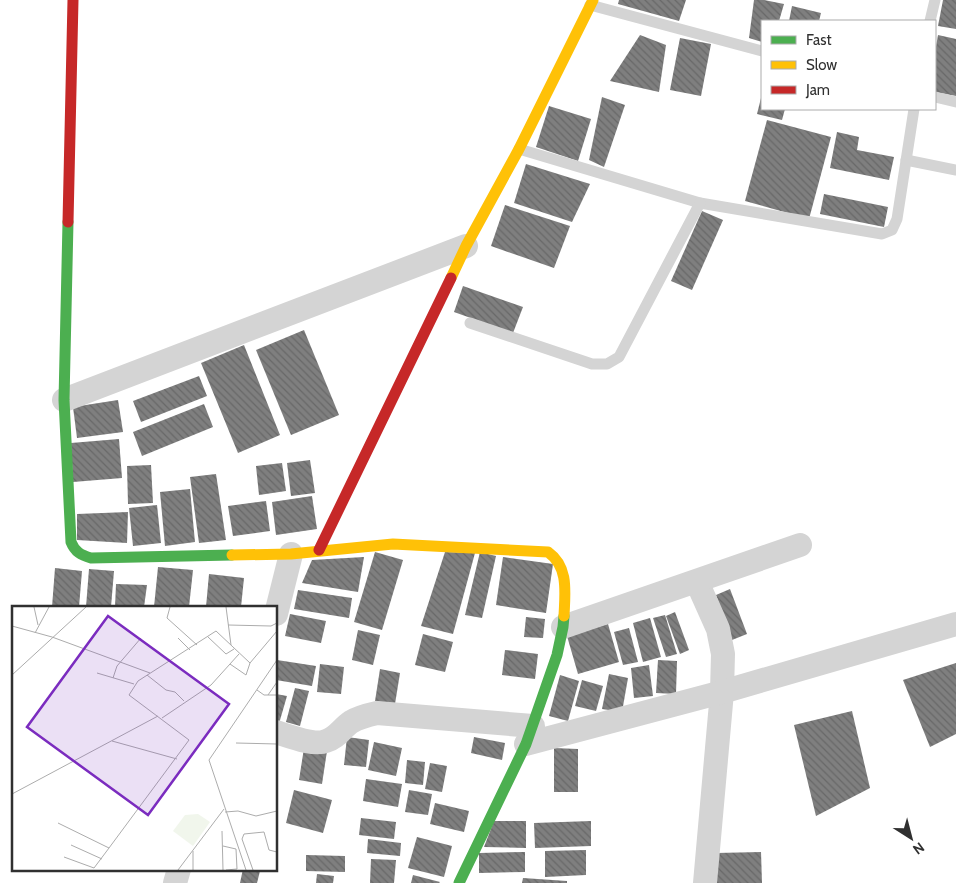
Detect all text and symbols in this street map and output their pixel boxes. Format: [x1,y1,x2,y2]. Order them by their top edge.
legend [761,20,936,110]
text: Fast [806,31,831,49]
text: Slow [806,56,837,74]
text: Jam [805,81,830,99]
inset map [12,606,278,870]
north arrow [886,813,936,863]
text: N [909,838,928,859]

